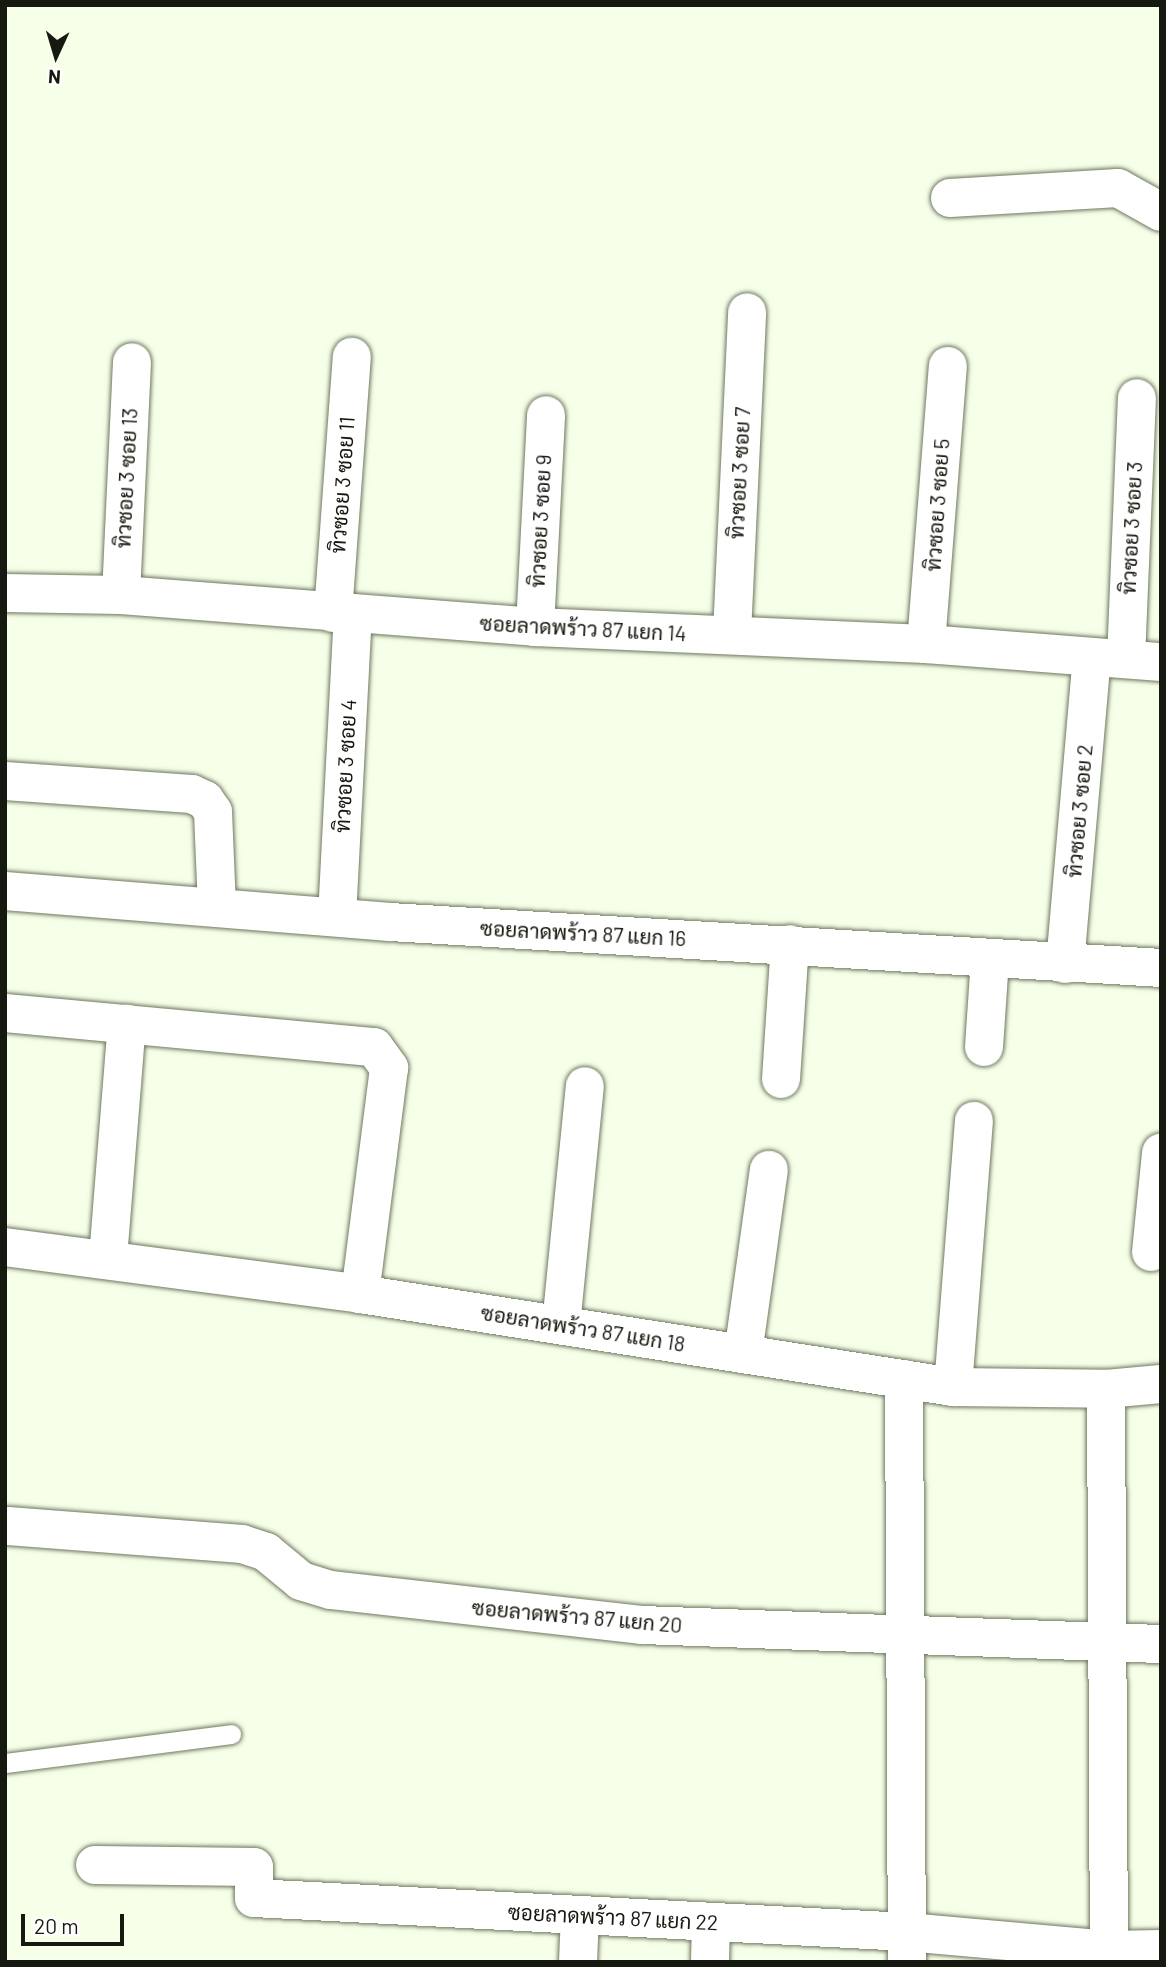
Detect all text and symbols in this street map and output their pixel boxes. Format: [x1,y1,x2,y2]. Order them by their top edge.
north arrow [21,21,91,91]
text: N [47,66,62,89]
street label: ทิวซอย 3 ซอย 7 [723,406,755,540]
street label: ทิวซอย 3 ซอย 13 [110,407,142,549]
street label: ทิวซอย 3 ซอย 11 [325,416,359,554]
street label: ทิวซอย 3 ซอย 5 [920,438,954,572]
street label: ทิวซอย 3 ซอย 9 [524,454,556,588]
street label: ทิวซอย 3 ซอย 3 [1115,461,1147,595]
street label: ซอยลาดพร้าว 87 แยก 14 [479,610,687,646]
street label: ทิวซอย 3 ซอย 4 [329,698,361,834]
street label: ทิวซอย 3 ซอย 2 [1061,743,1097,879]
street label: ซอยลาดพร้าว 87 แยก 16 [479,915,687,951]
street label: ซอยลาดพร้าว 87 แยก 18 [479,1299,687,1357]
street label: ซอยลาดพร้าว 87 แยก 20 [471,1594,683,1638]
street label: ซอยลาดพร้าว 87 แยก 22 [507,1899,719,1935]
scale bar [24,1900,128,1944]
text: 20 m [34,1913,79,1938]

